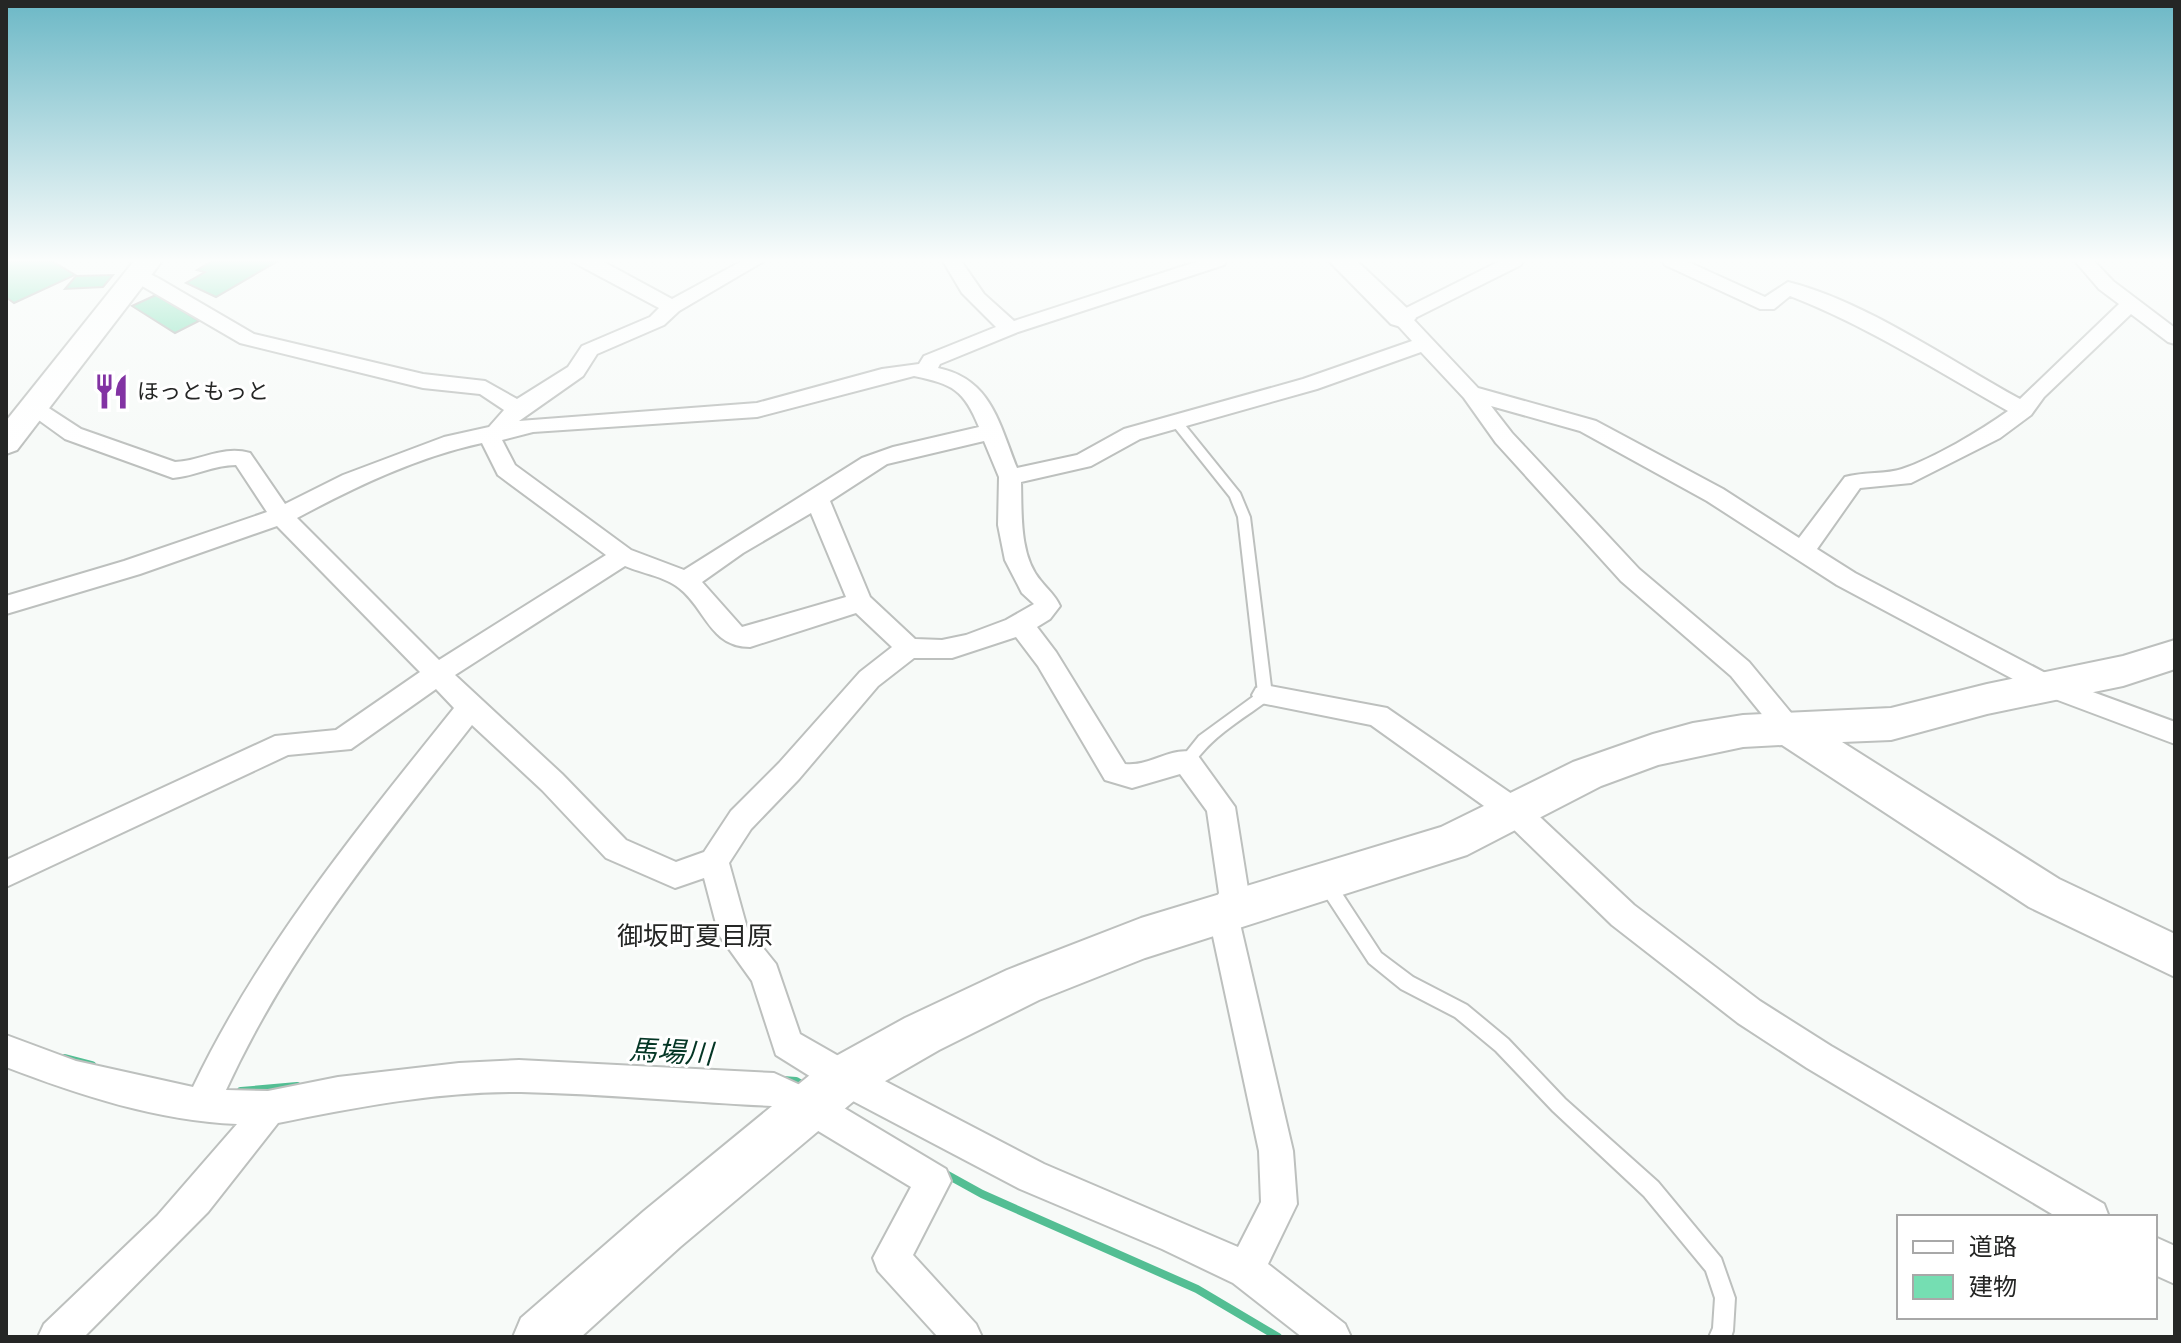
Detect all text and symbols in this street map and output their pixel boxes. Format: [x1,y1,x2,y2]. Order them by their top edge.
restaurant icon: ほっともっと [92,372,130,410]
place label: ほっともっと [137,374,269,408]
district label: 御坂町夏目原 [617,916,773,955]
water label: 馬場川 [628,1027,717,1075]
legend [1897,1215,2157,1319]
text: 道路 [1969,1228,2017,1264]
text: 建物 [1969,1268,2017,1304]

